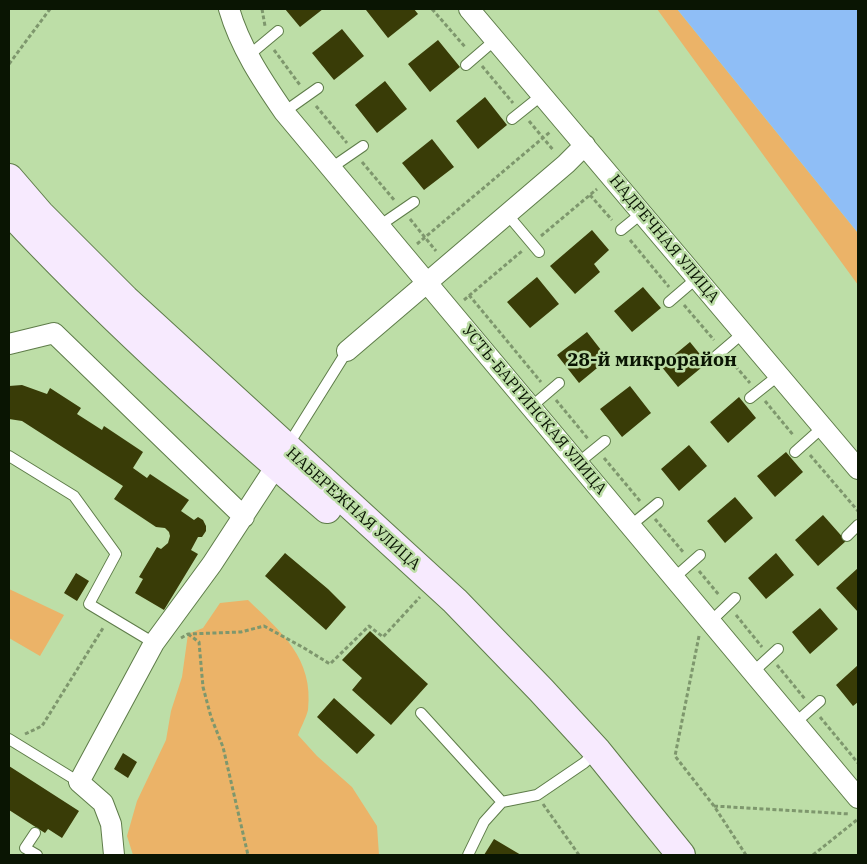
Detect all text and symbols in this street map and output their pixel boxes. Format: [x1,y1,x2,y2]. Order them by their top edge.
street label: НАДРЕЧНАЯ УЛИЦА [605,171,723,307]
street label: УСТЬ-БАРГИНСКАЯ УЛИЦА [457,321,611,499]
district label: 28-й микрорайон [567,350,737,372]
street label: НАБЕРЕЖНАЯ УЛИЦА [282,444,424,574]

